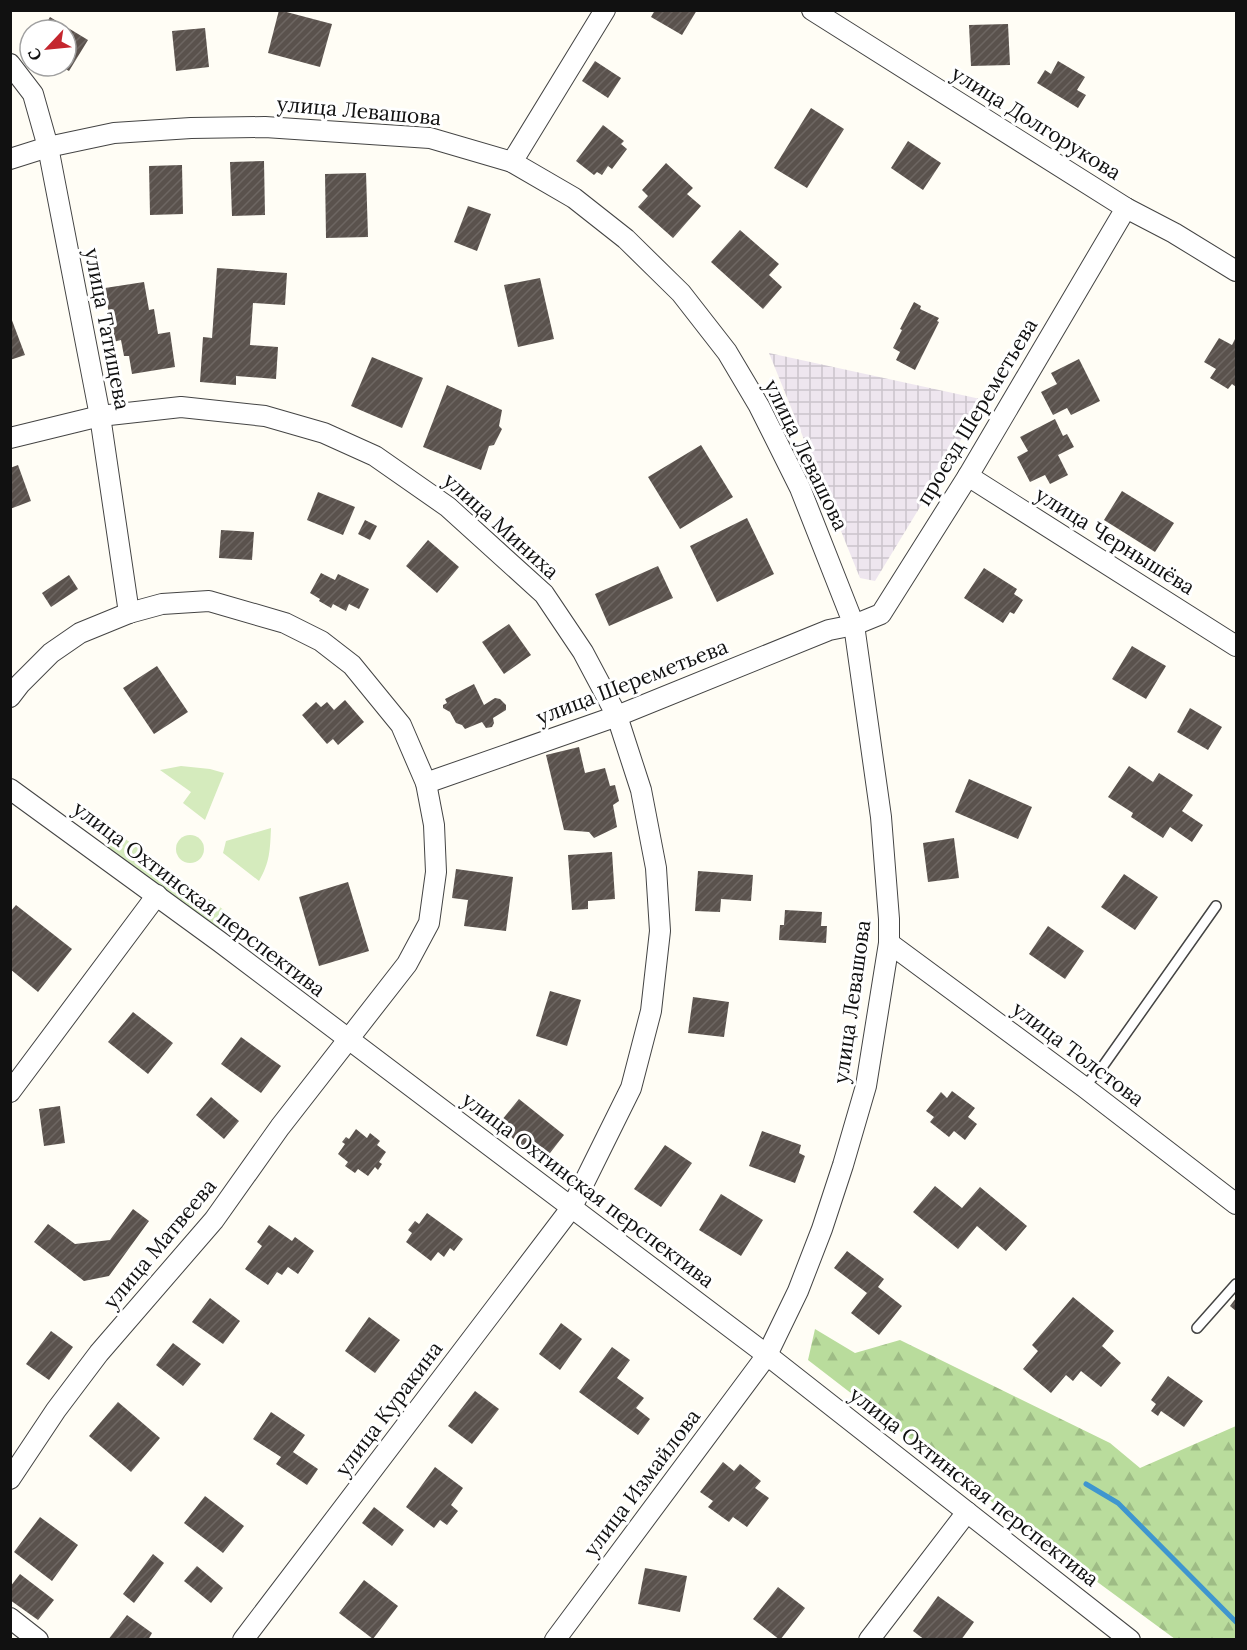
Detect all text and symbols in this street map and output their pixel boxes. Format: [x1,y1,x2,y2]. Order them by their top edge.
north arrow [18,18,78,78]
text: С [23,45,46,64]
street label: улица Долгорукова [946,59,1126,186]
street label: улица Левашова [276,90,442,131]
street label: улица Татищева [79,246,136,412]
street label: проезд Шереметьева [910,313,1043,510]
street label: улица Левашова [758,375,855,535]
street label: улица Миниха [438,467,565,585]
street label: улица Чернышёва [1030,481,1200,601]
street label: улица Шереметьева [532,633,732,731]
street label: улица Охтинская перспектива [68,795,331,1003]
street label: улица Левашова [827,918,876,1085]
street label: улица Толстова [1007,995,1150,1112]
street label: улица Охтинская перспектива [457,1086,720,1294]
street label: улица Матвеева [97,1173,222,1314]
street label: улица Куракина [329,1336,448,1482]
street label: улица Охтинская перспектива [844,1381,1105,1593]
street label: улица Измайлова [577,1403,706,1562]

